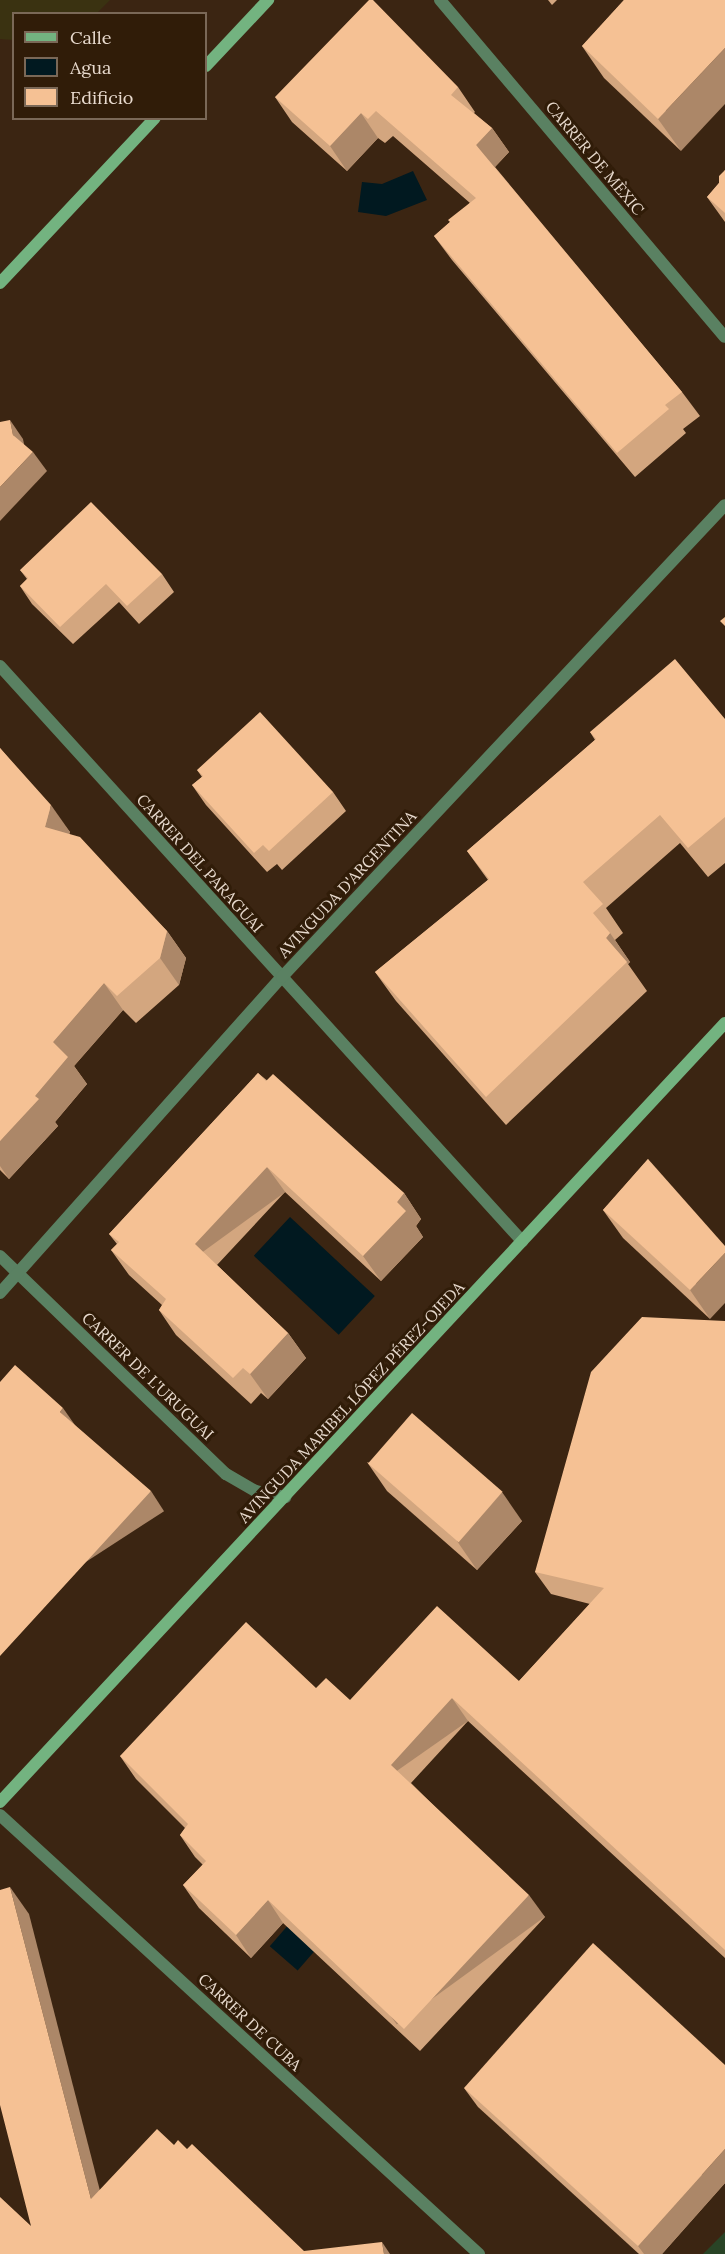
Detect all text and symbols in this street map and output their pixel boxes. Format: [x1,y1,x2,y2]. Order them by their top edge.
legend [12,12,207,120]
text: Calle [70,26,111,49]
text: Agua [70,56,111,79]
text: Edificio [70,86,133,109]
street label: CARRER DE MÈXIC [542,97,648,219]
street label: CARRER DEL PARAGUAI [133,790,267,936]
street label: AVINGUDA D'ARGENTINA [274,806,420,962]
street label: AVINGUDA MARIBEL LÓPEZ PÉREZ-OJEDA [234,1278,468,1526]
street label: CARRER DE L'URUGUAI [78,1308,218,1444]
street label: CARRER DE CUBA [194,1969,306,2075]

